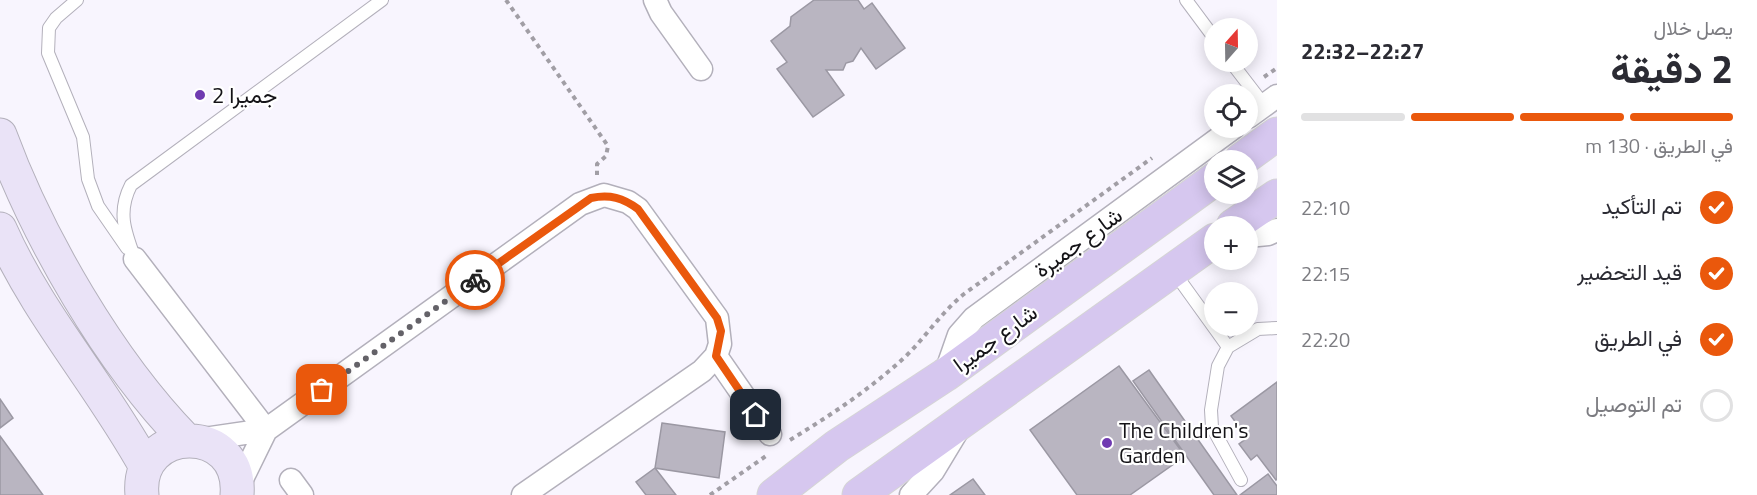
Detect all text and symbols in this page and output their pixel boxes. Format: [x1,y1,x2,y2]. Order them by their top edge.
text: يصل خلال [1654,12,1733,43]
north arrow [1204,18,1258,72]
map controls [1204,18,1258,336]
text: 22:27–22:32 [1301,34,1424,68]
text: 2 دقيقة [1611,39,1733,98]
place label: جميرا 2 [212,78,277,112]
button: locate [1204,84,1258,138]
marker: جميرا 2 [193,88,207,102]
text: في الطريق · 130 m [1585,130,1733,161]
button: layers [1204,150,1258,204]
text: تم التأكيد [1601,189,1682,223]
icon: check [1700,191,1733,224]
text: 22:10 [1301,192,1350,223]
street label: شارع جميرة [1027,198,1129,286]
button: + [1204,216,1258,270]
courier [445,250,505,310]
text: قيد التحضير [1577,255,1682,289]
icon: check [1700,257,1733,290]
text: 22:15 [1301,258,1350,289]
icon: bike [459,264,492,297]
button: − [1204,282,1258,336]
street label: شارع جميرا [946,296,1044,380]
text: في الطريق [1594,321,1682,355]
icon: check [1700,323,1733,356]
text: 22:20 [1301,324,1350,355]
pin [296,364,347,415]
icon: bag [305,373,338,406]
text: تم التوصيل [1585,387,1682,421]
pin [730,389,781,440]
icon: home [739,398,772,431]
place label: The Children's Garden [1119,413,1248,472]
marker: The Children's Garden [1100,436,1114,450]

